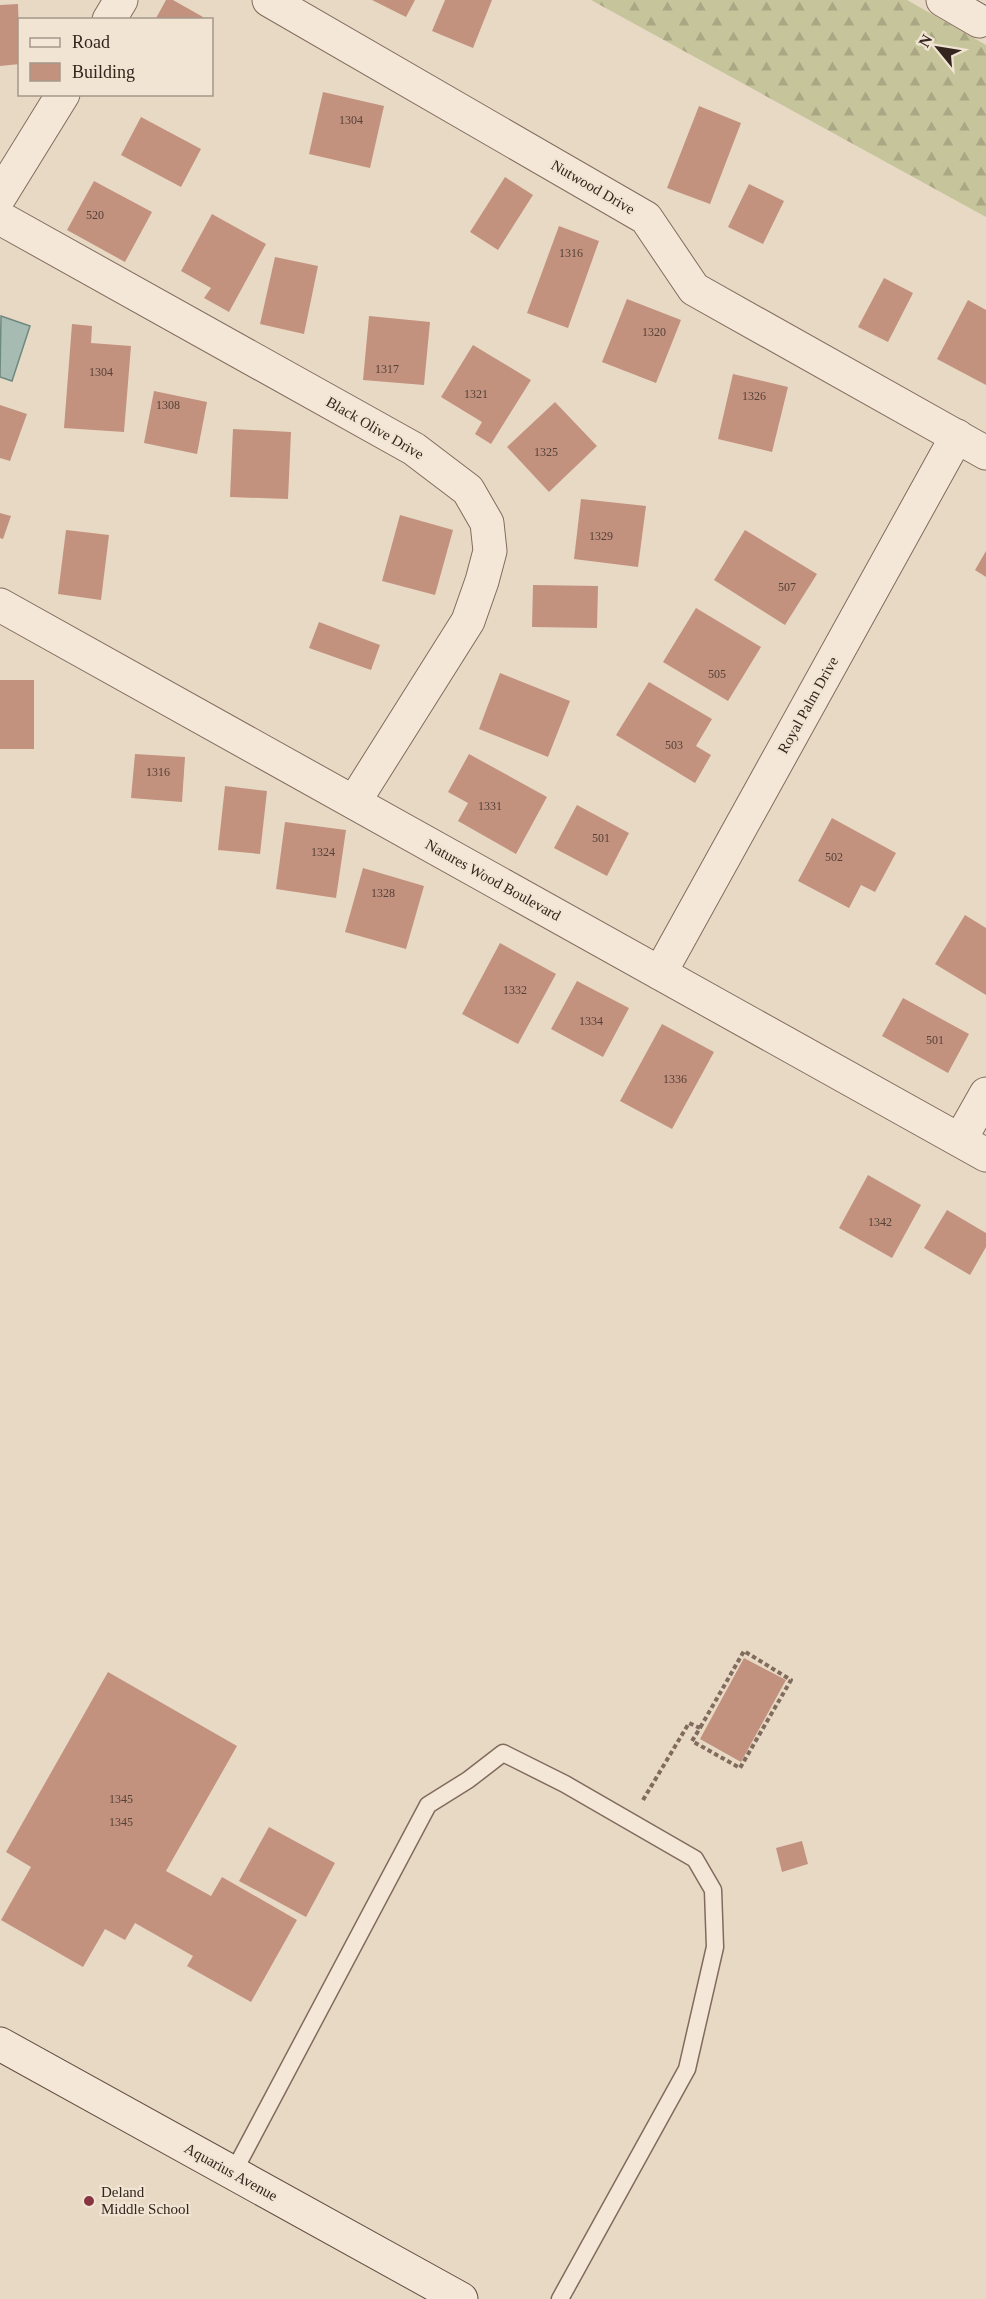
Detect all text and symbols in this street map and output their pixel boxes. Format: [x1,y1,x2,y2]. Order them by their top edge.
legend [18,18,213,96]
north arrow [908,18,968,78]
text: N [915,31,936,50]
text: Road [72,32,110,52]
text: Building [72,62,135,82]
house number: 1304 [339,113,363,127]
street label: Nutwood Drive [548,157,638,218]
house number: 520 [86,208,104,222]
house number: 1316 [559,246,583,260]
house number: 1320 [642,325,666,339]
house number: 1317 [375,362,399,376]
house number: 1304 [89,365,113,379]
house number: 1321 [464,387,488,401]
house number: 1326 [742,389,766,403]
street label: Black Olive Drive [323,394,427,463]
house number: 1308 [156,398,180,412]
house number: 1325 [534,445,558,459]
house number: 1329 [589,529,613,543]
house number: 507 [778,580,796,594]
street label: Royal Palm Drive [775,653,841,756]
house number: 505 [708,667,726,681]
house number: 503 [665,738,683,752]
house number: 1316 [146,765,170,779]
house number: 1331 [478,799,502,813]
house number: 501 [592,831,610,845]
street label: Natures Wood Boulevard [423,836,564,924]
house number: 1324 [311,845,335,859]
house number: 502 [825,850,843,864]
house number: 1328 [371,886,395,900]
house number: 1332 [503,983,527,997]
house number: 1334 [579,1014,603,1028]
house number: 501 [926,1033,944,1047]
house number: 1336 [663,1072,687,1086]
house number: 1342 [868,1215,892,1229]
house number: 1345 [109,1792,133,1806]
house number: 1345 [109,1815,133,1829]
street label: Aquarius Avenue [182,2140,280,2204]
place label: Deland Middle School [101,2184,190,2217]
marker: Deland Middle School [82,2194,96,2208]

